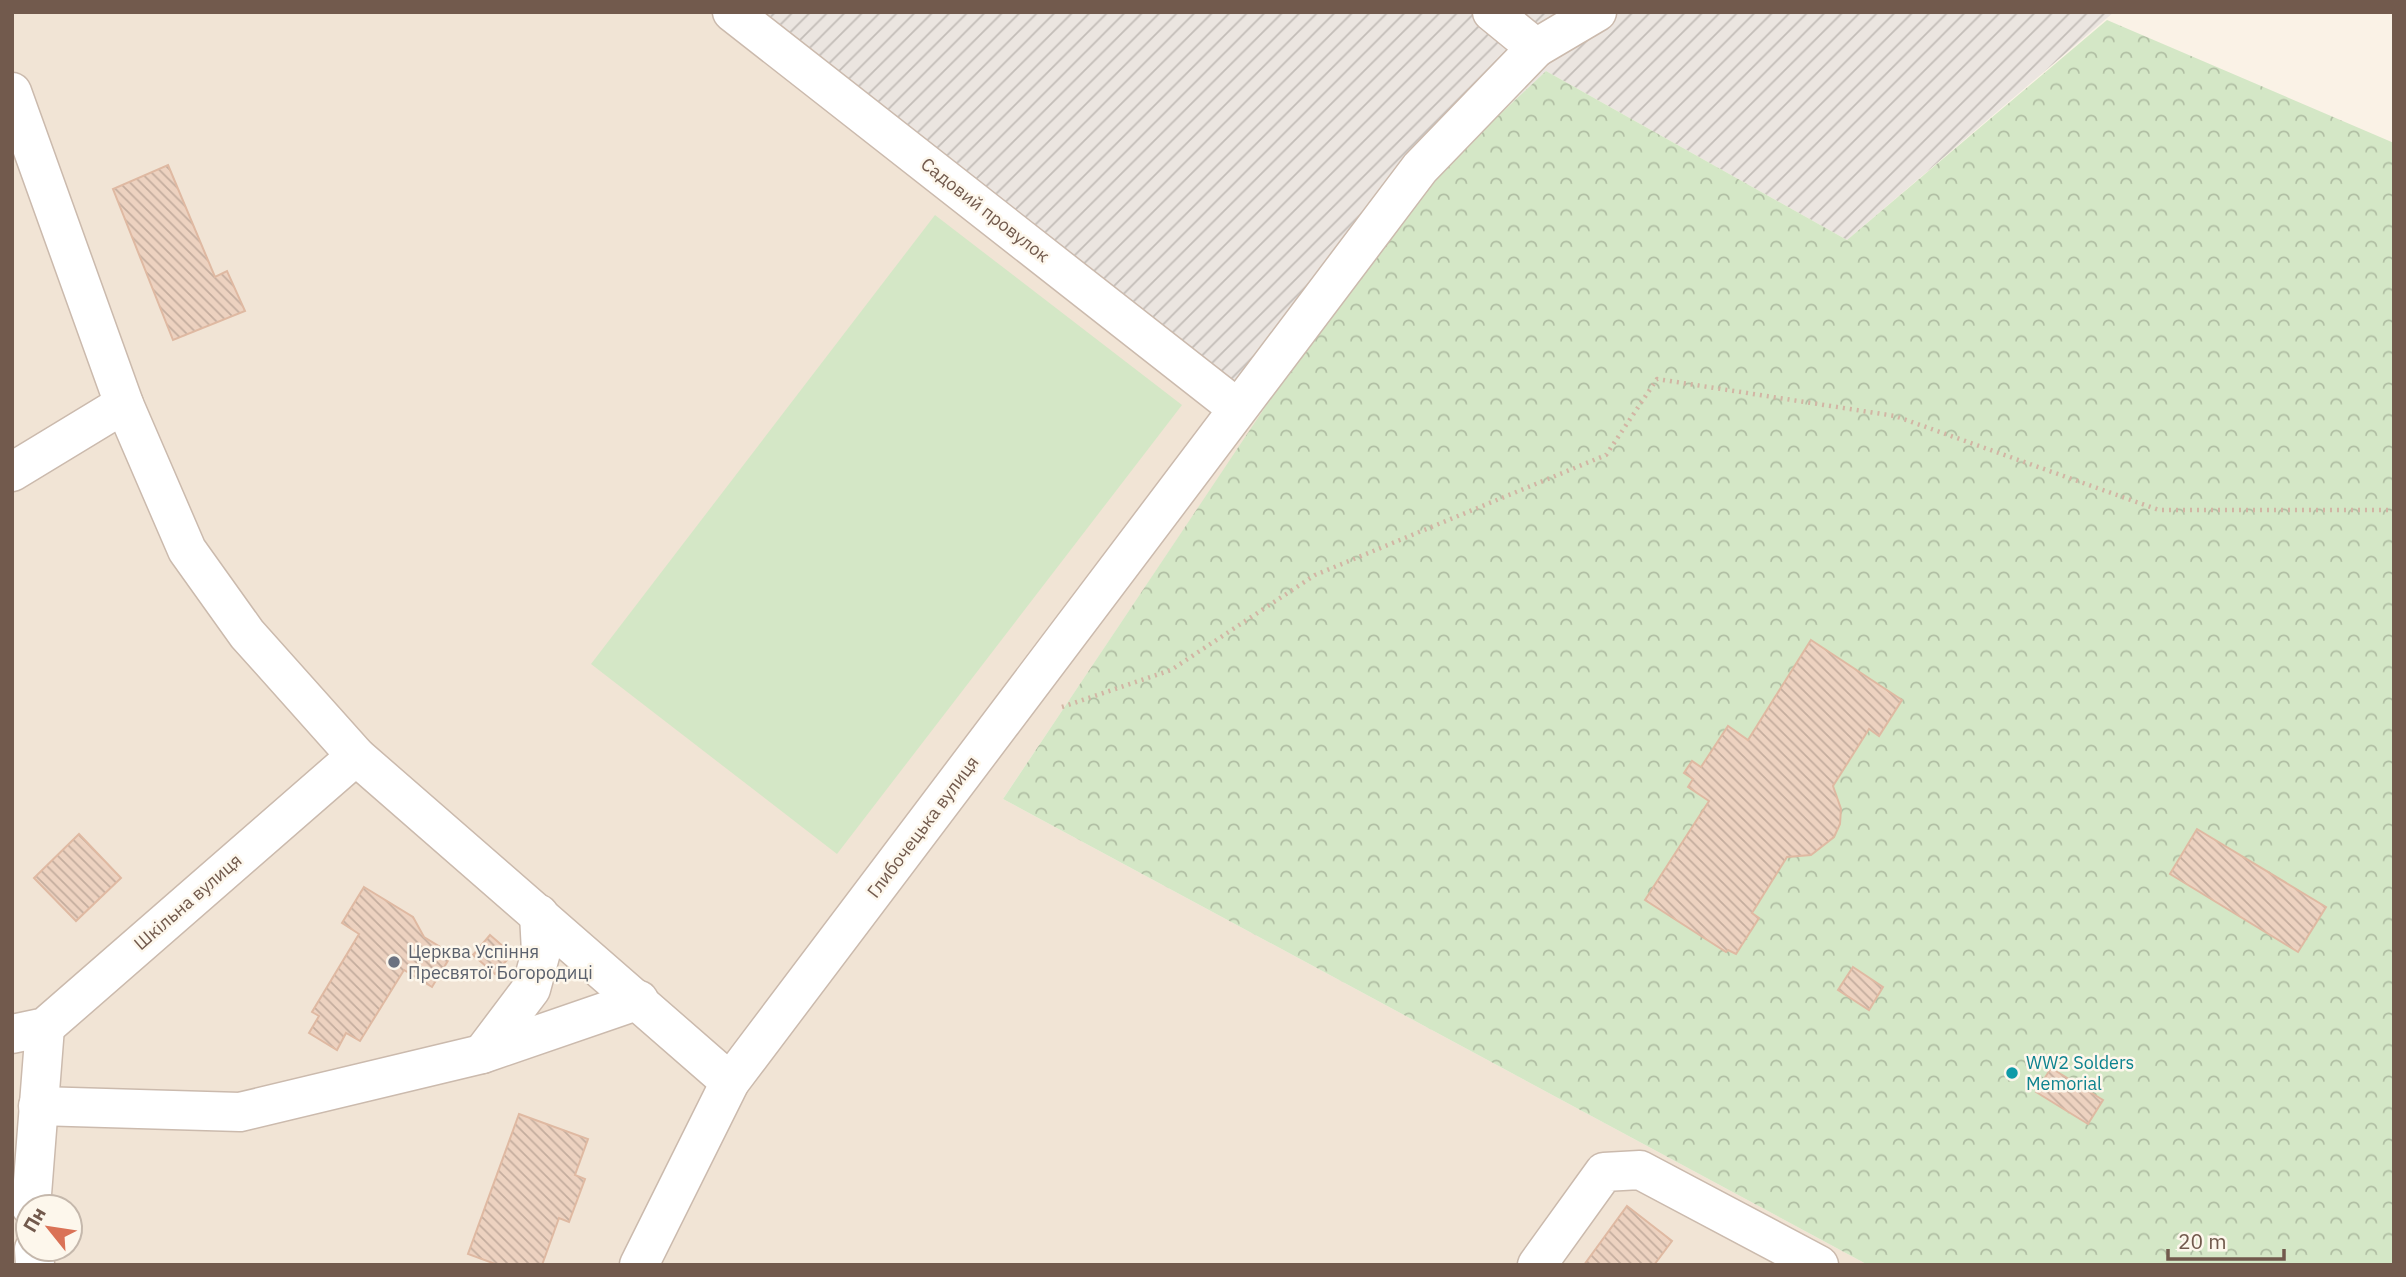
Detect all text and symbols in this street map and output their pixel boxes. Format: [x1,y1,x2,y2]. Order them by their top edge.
street label: Садовий провулок [916,152,1054,267]
street label: Глибочецька вулиця [862,751,983,902]
street label: Шкільна вулиця [129,849,246,955]
place label: Церква Успіння Пресвятої Богородиці [408,940,593,984]
marker: Церква Успіння Пресвятої Богородиці [386,954,402,970]
place label: WW2 Solders Memorial [2026,1051,2134,1095]
marker: WW2 Solders Memorial [2004,1065,2020,1081]
north arrow [14,1193,84,1263]
text: Пн [18,1203,51,1236]
scale bar [2168,1218,2284,1262]
text: 20 m [2178,1227,2227,1255]

